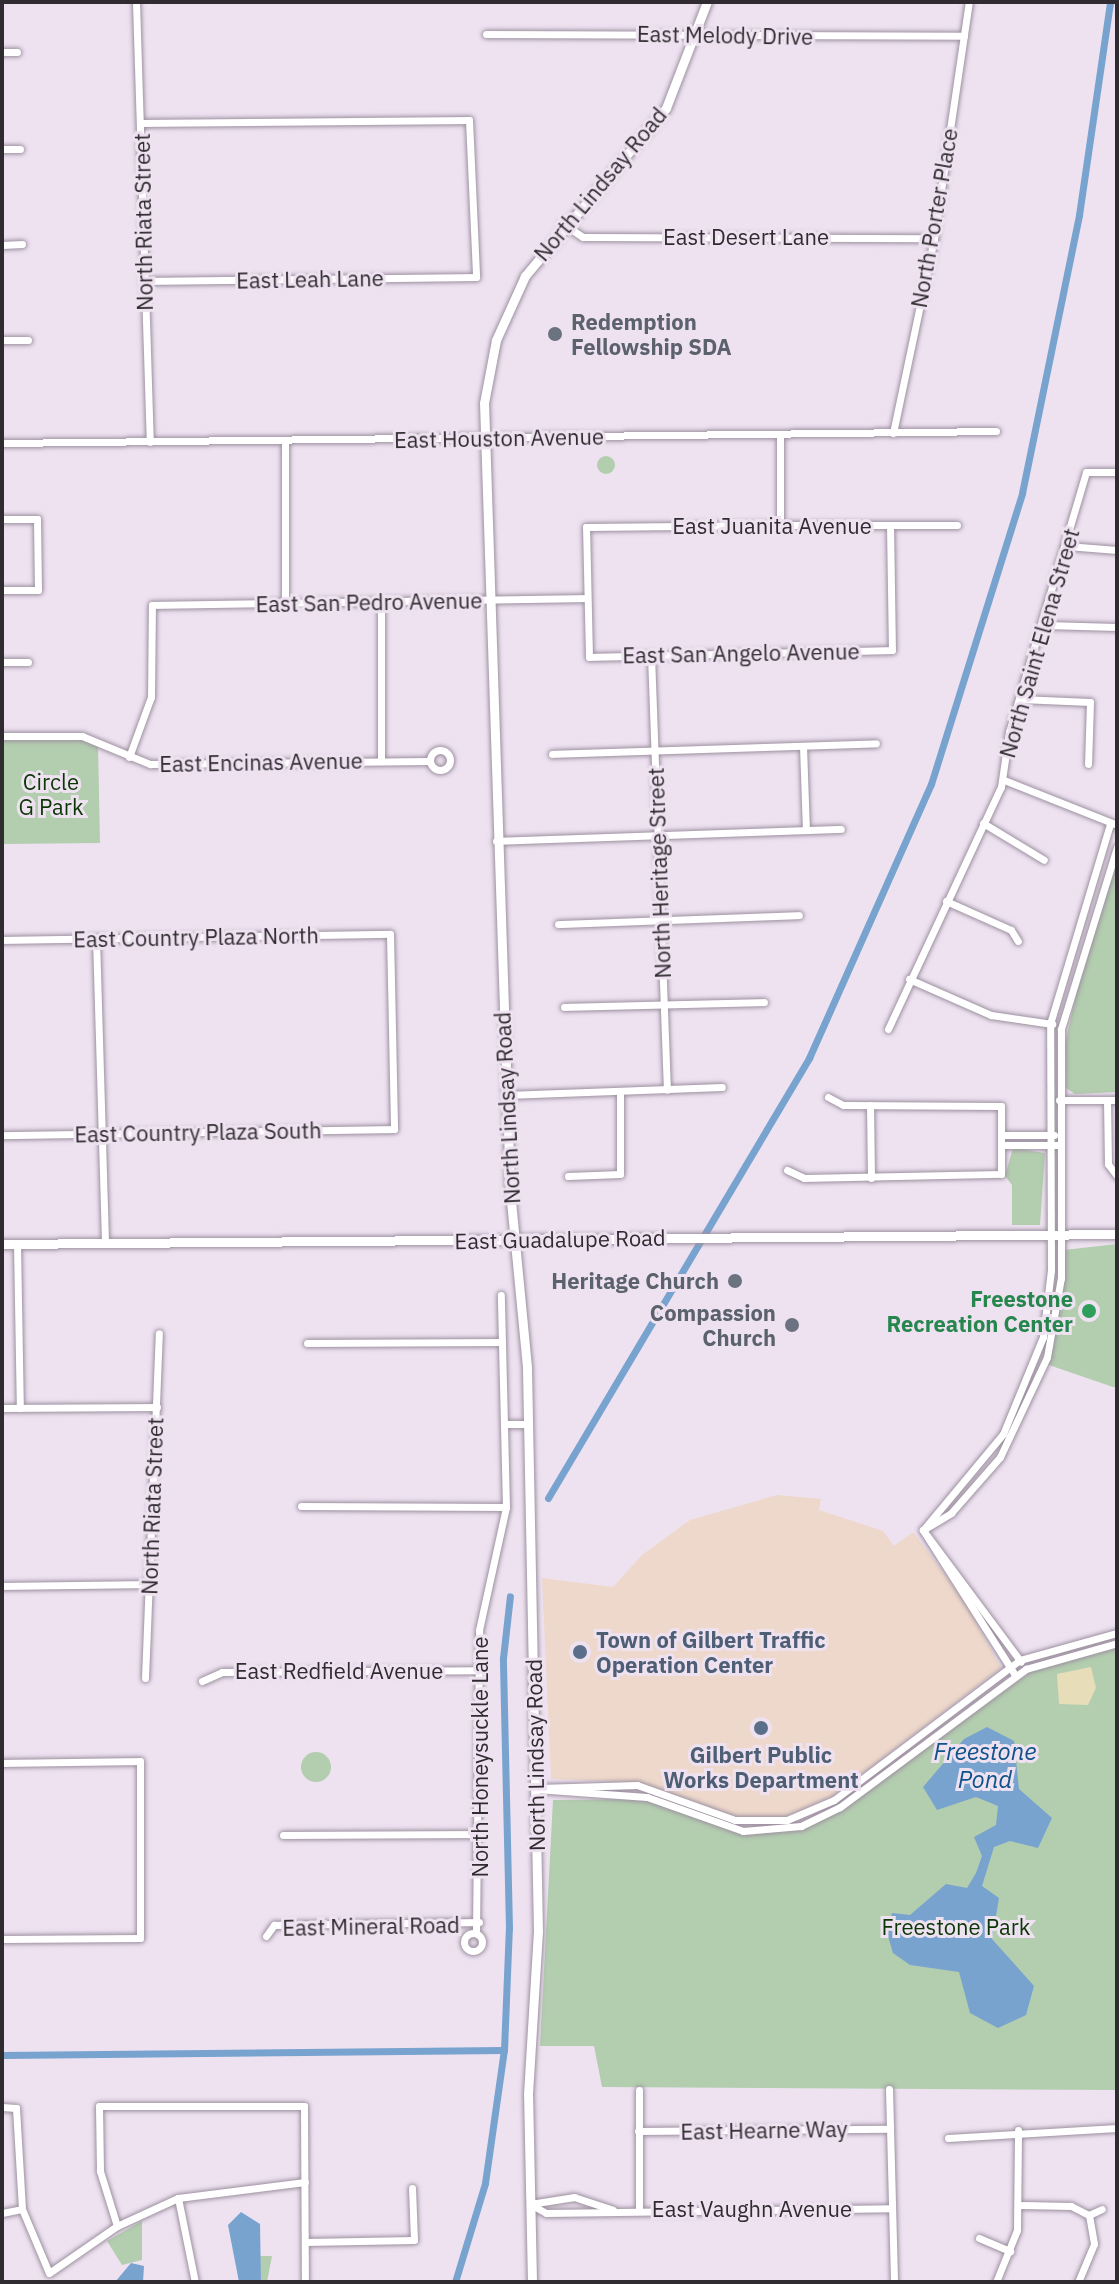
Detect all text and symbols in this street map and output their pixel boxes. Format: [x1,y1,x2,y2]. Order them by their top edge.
street label: East Melody Drive [637,20,813,50]
street label: North Lindsay Road [528,102,672,266]
street label: North Porter Place [905,126,963,310]
street label: North Riata Street [128,133,158,311]
street label: East Desert Lane [663,224,829,250]
street label: East Leah Lane [236,265,384,293]
place label: Redemption Fellowship SDA [571,308,732,360]
marker: Redemption Fellowship SDA [546,325,564,343]
street label: East Houston Avenue [394,423,604,453]
street label: East Juanita Avenue [672,513,872,539]
street label: North Saint Elena Street [994,525,1084,761]
street label: East San Pedro Avenue [255,587,483,617]
street label: East San Angelo Avenue [622,638,860,668]
street label: East Encinas Avenue [159,747,363,777]
street label: North Heritage Street [642,767,676,979]
park label: Circle G Park [18,768,84,820]
street label: East Country Plaza North [73,922,319,952]
street label: North Lindsay Road [489,1011,525,1205]
street label: East Country Plaza South [74,1117,322,1147]
street label: East Guadalupe Road [454,1224,666,1254]
place label: Heritage Church [551,1268,719,1294]
marker: Heritage Church [726,1272,744,1290]
place label: Freestone Recreation Center [886,1285,1073,1336]
place label: Compassion Church [650,1299,776,1350]
marker: Freestone Recreation Center [1080,1302,1098,1320]
marker: Compassion Church [783,1316,801,1334]
street label: North Riata Street [136,1417,168,1595]
place label: Town of Gilbert Traffic Operation Center [596,1626,826,1678]
street label: North Honeysuckle Lane [467,1636,493,1878]
marker: Town of Gilbert Traffic Operation Center [571,1643,589,1661]
street label: East Redfield Avenue [235,1658,443,1684]
street label: North Lindsay Road [520,1659,550,1851]
marker: Gilbert Public Works Department [752,1719,770,1737]
water label: Freestone Pond [933,1738,1037,1794]
place label: Gilbert Public Works Department [663,1741,859,1792]
street label: East Mineral Road [282,1911,460,1941]
park label: Freestone Park [882,1914,1030,1940]
street label: East Hearne Way [680,2115,848,2145]
street label: East Vaughn Avenue [652,2196,852,2222]

